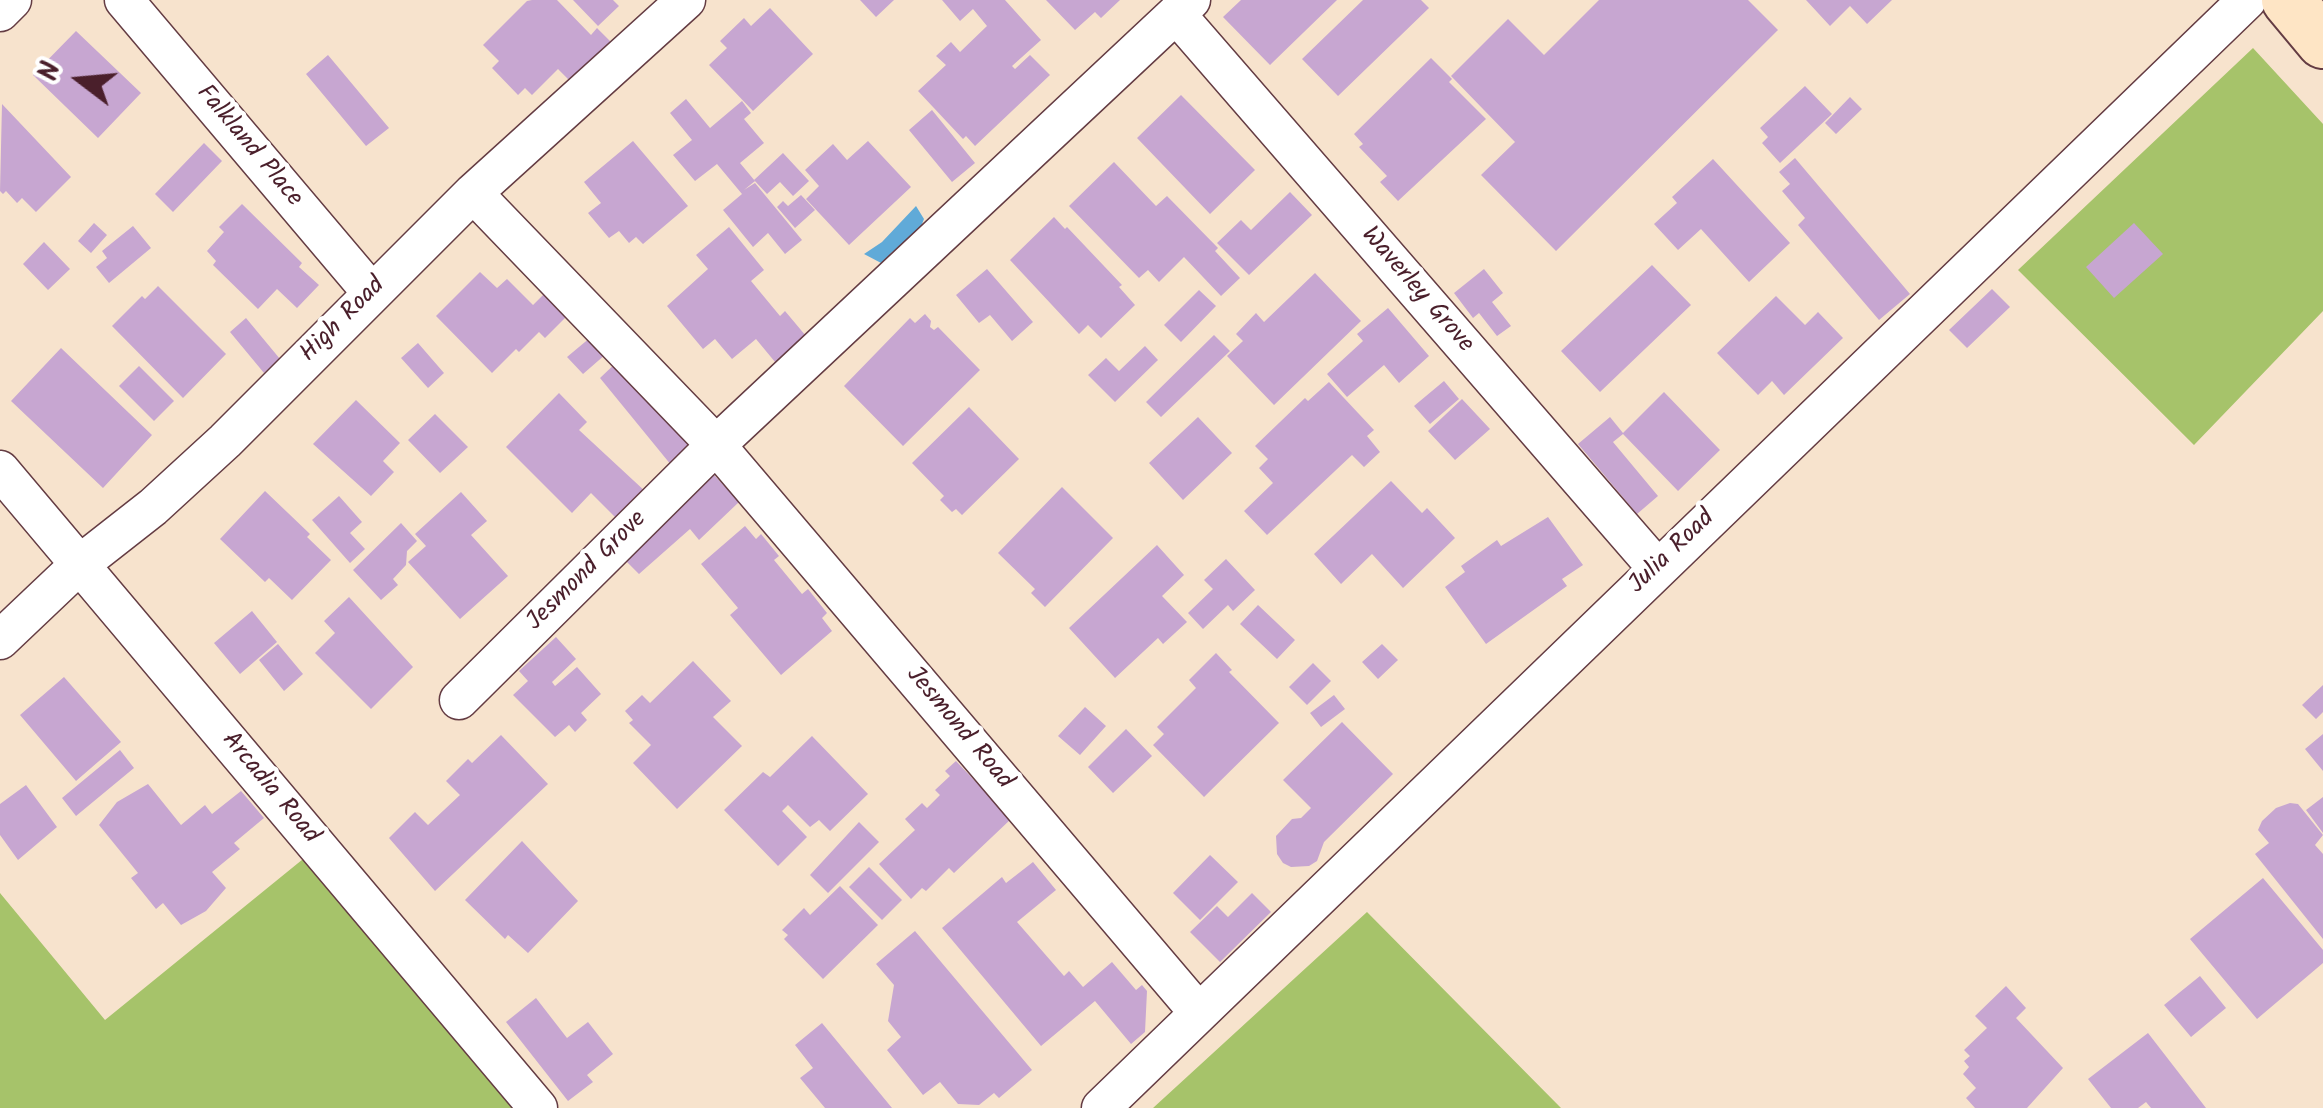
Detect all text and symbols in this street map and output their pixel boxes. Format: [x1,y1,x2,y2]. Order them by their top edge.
north arrow [30,30,130,130]
text: N [27,57,75,86]
street label: Falkland Place [188,80,308,214]
street label: Waverley Grove [1353,222,1479,360]
street label: High Road [295,272,393,370]
street label: Julia Road [1624,505,1722,601]
street label: Jesmond Grove [522,506,654,638]
street label: Jesmond Road [898,662,1018,796]
street label: Arcadia Road [214,727,324,851]

